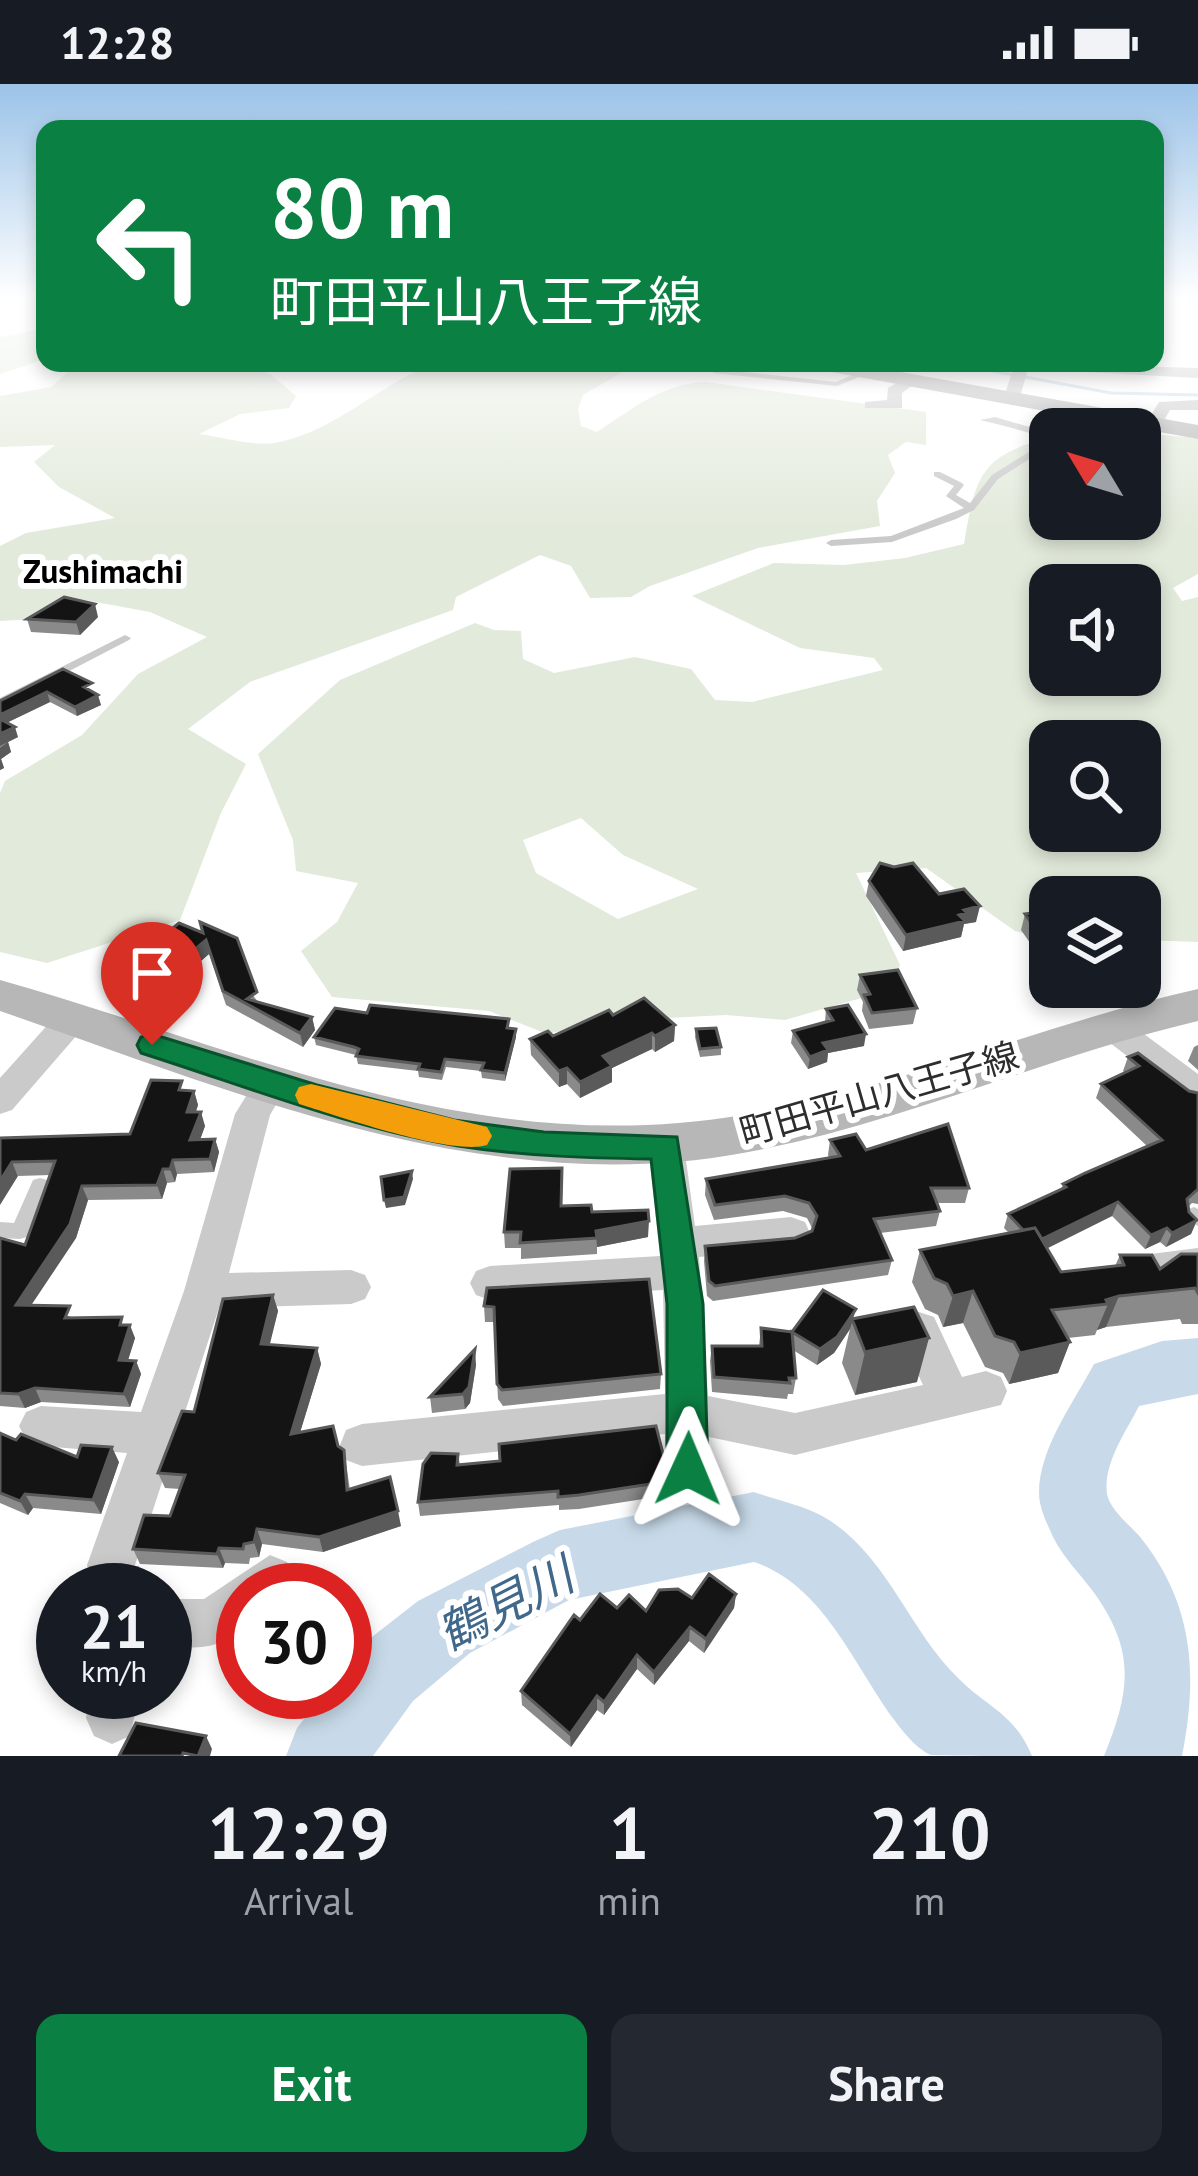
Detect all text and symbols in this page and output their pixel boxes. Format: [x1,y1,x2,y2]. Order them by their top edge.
text: 12:28 [60,13,174,71]
text: 80 m [270,152,454,261]
icon: left [72,168,228,324]
text: 町田平山八王子線 [270,266,702,336]
north arrow [1029,408,1161,540]
map controls [1029,408,1161,1008]
district label: Zushimachi [23,549,183,592]
button: sound [1029,564,1161,696]
button: search [1029,720,1161,852]
button: layers [1029,876,1161,1008]
pin [101,922,203,1045]
icon: arrive [119,940,185,1006]
street label: 町田平山八王子線 [734,1031,1024,1155]
position arrow [625,1406,751,1532]
water label: 鶴見川 [427,1540,588,1663]
speed limit sign: 30 [216,1563,372,1719]
text: 21 [80,1587,148,1665]
text: km/h [81,1651,147,1690]
text: 12:29 [207,1786,390,1879]
text: 1 [609,1786,650,1879]
text: 210 [868,1786,991,1879]
text: Arrival [244,1875,353,1926]
text: min [597,1875,661,1926]
text: m [914,1875,945,1926]
button: Exit [36,2014,587,2152]
button: Share [611,2014,1162,2152]

